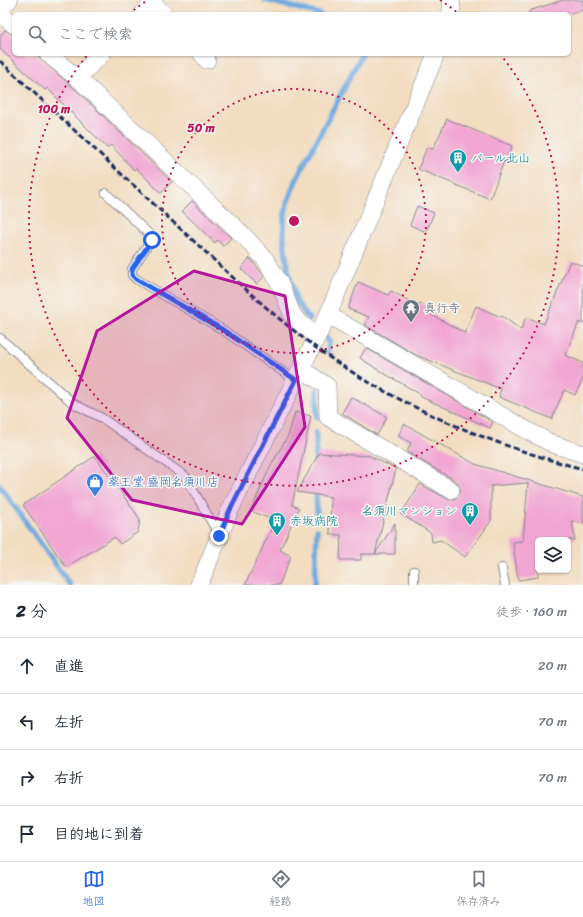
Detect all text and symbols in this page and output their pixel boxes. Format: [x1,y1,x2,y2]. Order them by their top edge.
search box [12,12,571,56]
text: ここで検索 [58,21,133,47]
icon: search [26,23,48,45]
text: 100 m [38,98,71,120]
text: 50 m [187,117,215,139]
place label: パール北山 [471,147,530,169]
building icon: パール北山 [448,148,468,173]
centre of rings [287,214,301,228]
route start [143,231,161,249]
place label: 真行寺 [424,297,460,319]
temple icon: 真行寺 [401,298,421,323]
place label: 薬王堂 盛岡名須川店 [108,471,219,493]
shop icon: 薬王堂 盛岡名須川店 [85,472,105,497]
place label: 名須川マンション [361,500,457,522]
building icon: 名須川マンション [460,501,480,526]
place label: 赤坂病院 [290,510,338,532]
building icon: 赤坂病院 [267,511,287,536]
route end [210,527,228,545]
map controls [535,537,571,573]
button: layers [535,537,571,573]
text: 2 分 [16,596,47,626]
text: 徒歩 · 160 m [496,600,567,623]
text: 直進 [54,653,84,679]
text: 20 m [538,654,567,677]
icon: ahead [16,655,38,677]
text: 左折 [54,709,84,735]
text: 70 m [538,710,567,733]
icon: left [16,711,38,733]
text: 右折 [54,765,84,791]
text: 70 m [538,766,567,789]
icon: right [16,767,38,789]
text: 目的地に到着 [54,821,144,847]
icon: arrive [16,823,38,845]
tab: 地図 [83,868,105,911]
tab: 経路 [270,868,292,911]
tab: 保存済み [457,868,501,911]

